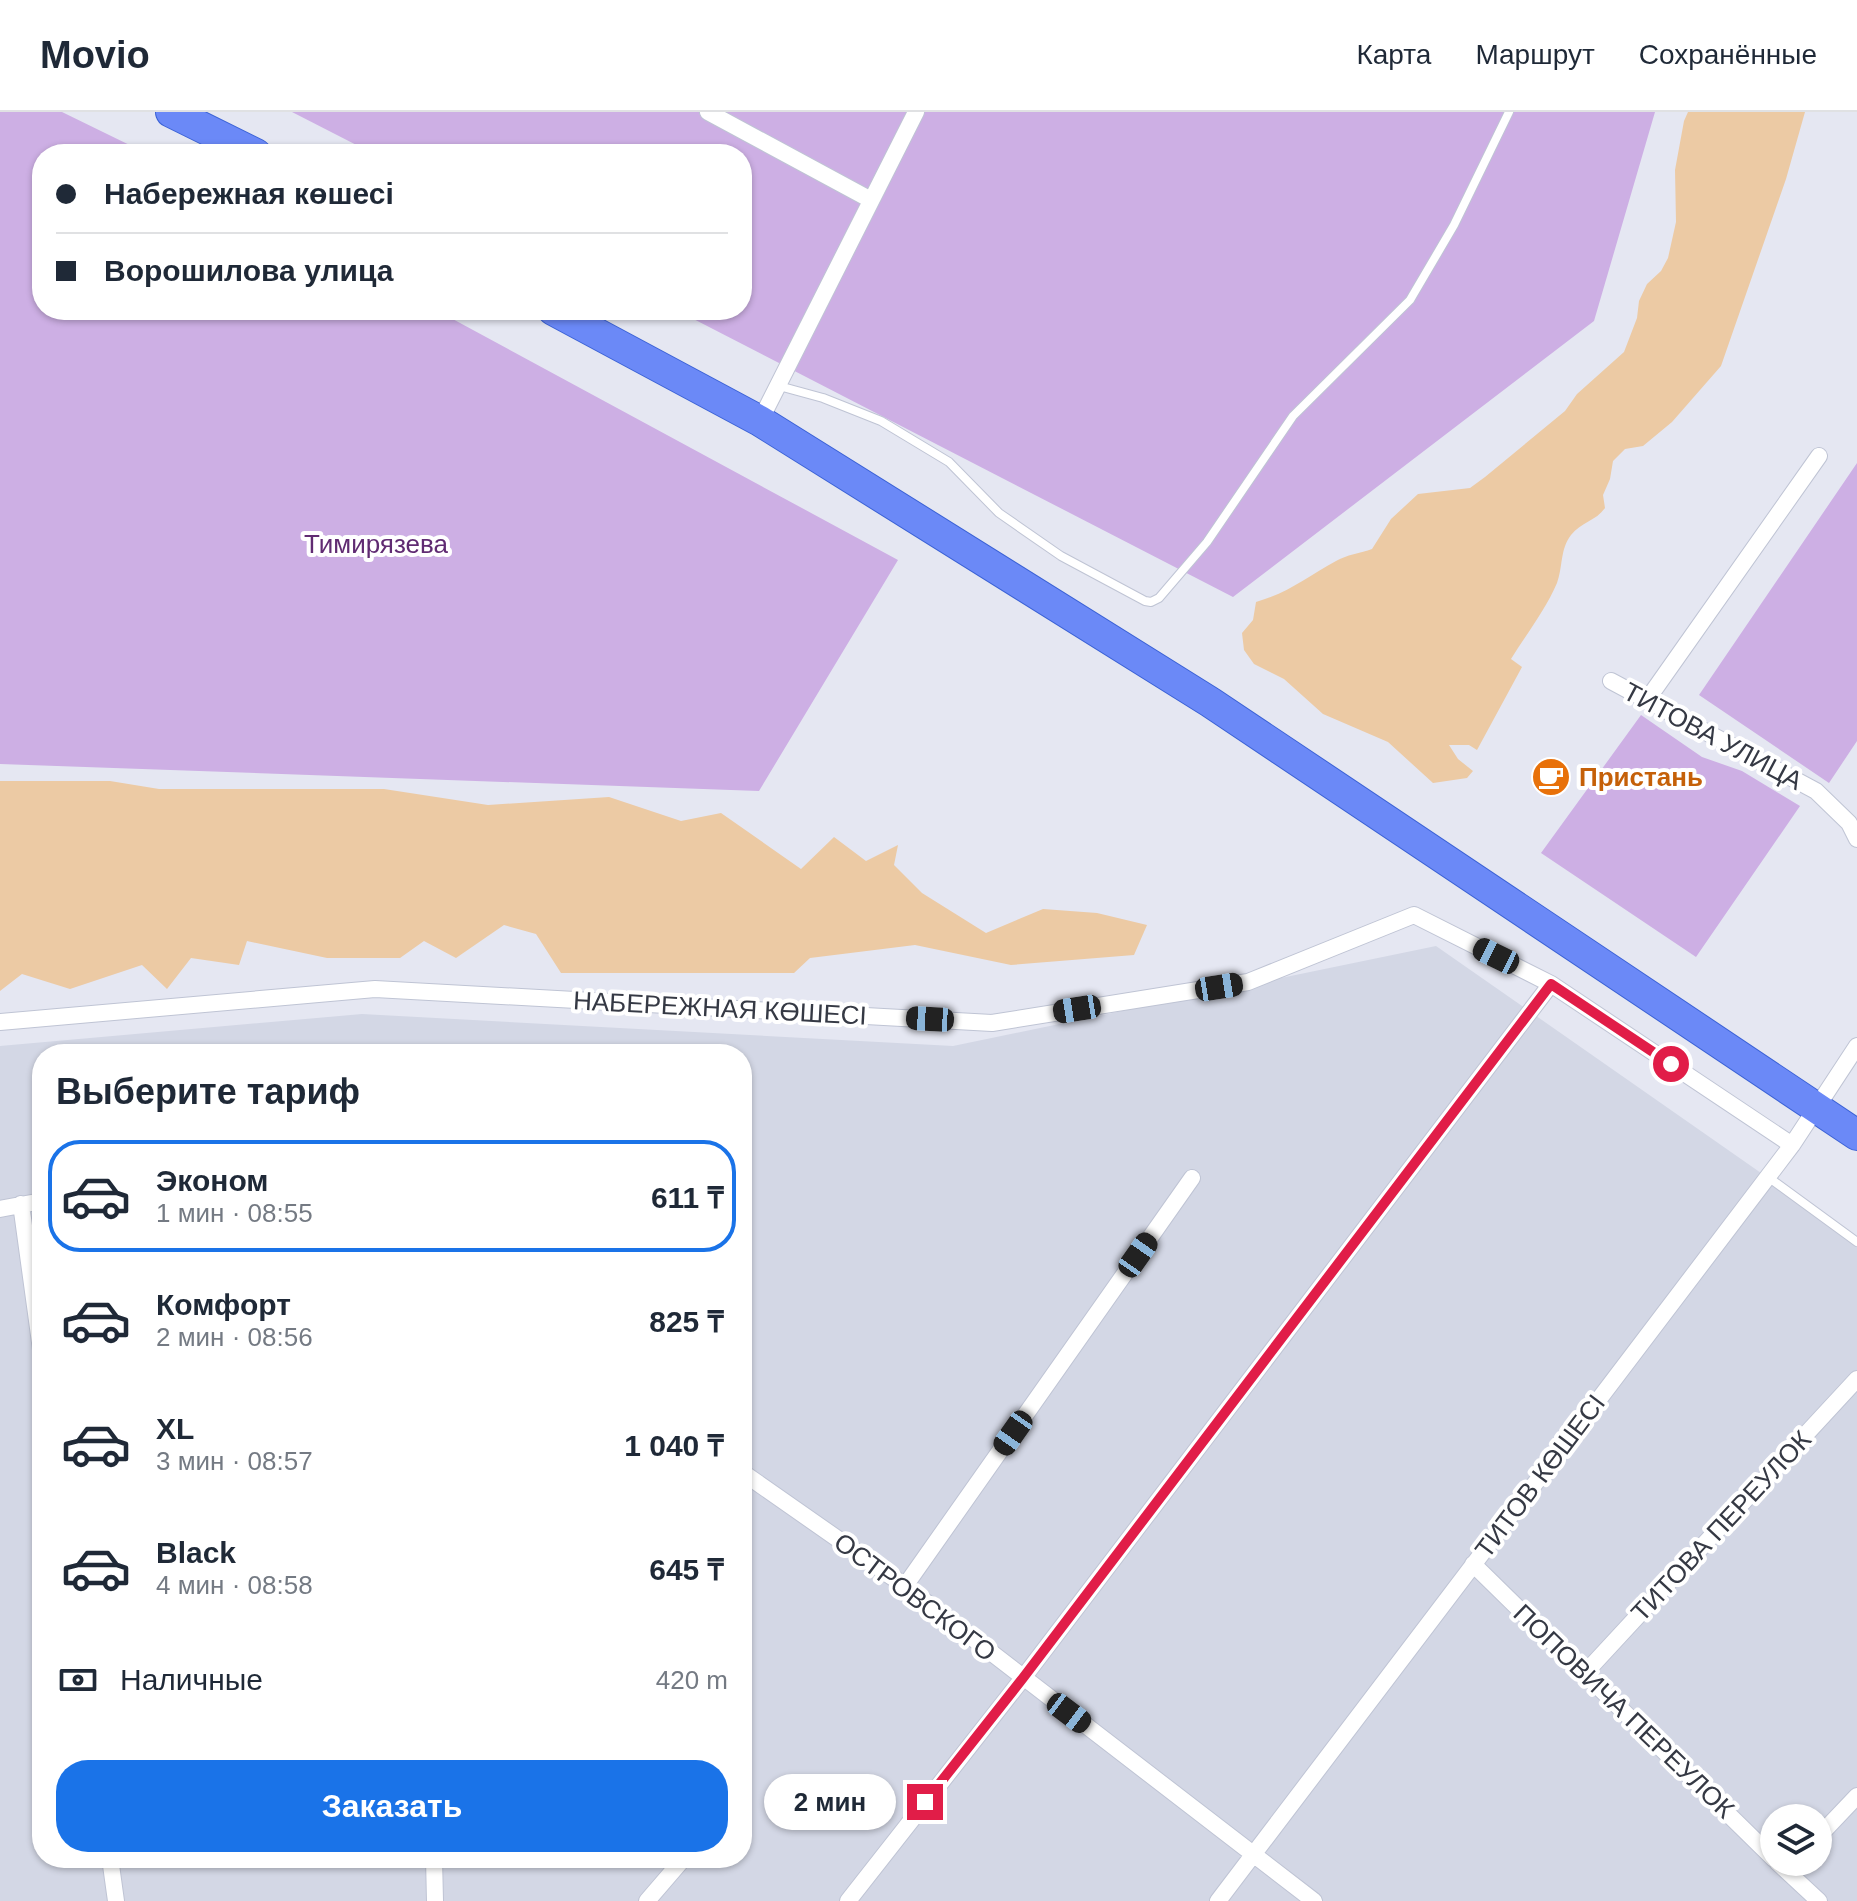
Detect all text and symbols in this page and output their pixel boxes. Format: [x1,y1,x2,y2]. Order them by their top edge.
text: Movio [40,34,150,76]
text: Карта [1356,39,1431,70]
text: Маршрут [1475,39,1595,70]
text: Сохранённые [1639,39,1817,70]
text: Набережная көшесі [104,177,394,210]
text: Ворошилова улица [104,254,393,287]
park label: Тимирязева [304,529,449,559]
street label: ТИТОВА УЛИЦА [1618,676,1808,796]
cafe icon: Пристань [1530,756,1572,798]
place label: Пристань [1579,762,1703,792]
car [1469,935,1523,977]
car [1193,971,1245,1003]
street label: НАБЕРЕЖНАЯ КӨШЕСІ [572,985,868,1031]
car [1051,993,1103,1025]
car [905,1006,955,1032]
route start [1653,1046,1689,1082]
text: Выберите тариф [56,1071,360,1112]
icon: car [60,1160,132,1232]
text: Эконом [156,1164,269,1197]
text: 611 ₸ [651,1181,724,1214]
text: 1 мин · 08:55 [156,1198,313,1228]
car [1114,1228,1162,1282]
icon: car [60,1284,132,1356]
text: Комфорт [156,1288,291,1321]
text: 825 ₸ [649,1305,724,1338]
text: 2 мин · 08:56 [156,1322,313,1352]
street label: ТИТОВ КӨШЕСІ [1469,1388,1611,1564]
car [989,1406,1037,1460]
icon: car [60,1408,132,1480]
text: XL [156,1412,194,1445]
street label: ТИТОВА ПЕРЕУЛОК [1625,1425,1817,1627]
text: 1 040 ₸ [624,1429,724,1462]
text: 3 мин · 08:57 [156,1446,313,1476]
street label: ОСТРОВСКОГО [828,1527,1002,1667]
icon: car [60,1532,132,1604]
text: Black [156,1536,236,1569]
text: 645 ₸ [649,1553,724,1586]
text: 4 мин · 08:58 [156,1570,313,1600]
street label: ПОПОВИЧА ПЕРЕУЛОК [1508,1598,1740,1824]
icon: cash [56,1658,100,1702]
text: Наличные [120,1663,263,1696]
text: 420 m [656,1665,728,1695]
car [1043,1689,1095,1737]
button: Заказать [56,1760,728,1852]
callout: 2 мин [765,1774,897,1830]
route end [907,1784,943,1820]
text: 2 мин [794,1787,866,1817]
map controls [1760,1804,1832,1876]
button: layers [1760,1804,1832,1876]

